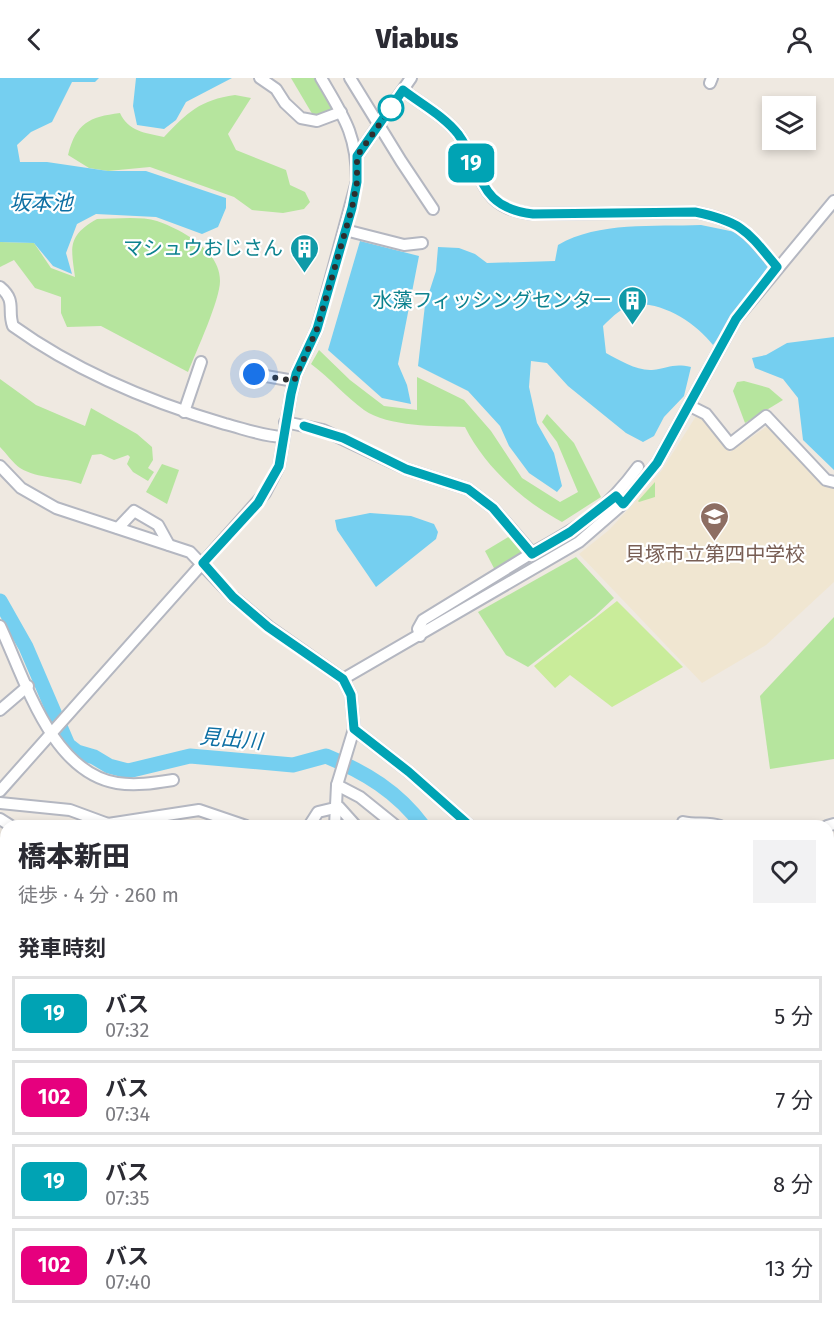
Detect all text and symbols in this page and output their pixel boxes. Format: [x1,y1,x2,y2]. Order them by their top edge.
icon: back [18,23,51,56]
text: Viabus [376,23,458,55]
icon: person [783,23,816,56]
unlabelled marker [378,95,404,121]
map controls [762,96,816,150]
button: layers [762,96,816,150]
line badge: 19 [444,144,498,182]
text: 19 [460,150,482,176]
water label: 坂本池 [10,190,74,216]
building icon: マシュウおじさん [288,232,320,274]
place label: マシュウおじさん [123,236,283,260]
building icon: 水藻フィッシングセンター [617,284,649,326]
place label: 水藻フィッシングセンター [372,288,612,312]
your location [239,359,269,389]
school or university icon: 貝塚市立第四中学校 [699,500,731,542]
place label: 貝塚市立第四中学校 [625,542,805,566]
water label: 見出川 [198,723,266,755]
text: 橋本新田 [18,840,130,873]
button: heart [753,840,816,903]
text: 徒歩 · 4 分 · 260 m [18,883,179,907]
text: 発車時刻 [18,935,106,962]
text: バス [105,991,149,1018]
text: 19 [43,1000,65,1026]
text: 5 分 [774,1003,813,1030]
text: 07:32 [105,1018,149,1042]
text: バス [105,1075,149,1102]
text: 102 [38,1084,70,1110]
text: 7 分 [775,1087,813,1114]
text: 07:34 [105,1102,150,1126]
text: バス [105,1159,149,1186]
text: 19 [43,1168,65,1194]
text: 8 分 [773,1171,813,1198]
text: 07:35 [105,1186,150,1210]
text: バス [105,1243,149,1270]
text: 102 [38,1252,70,1278]
text: 13 分 [765,1255,813,1282]
text: 07:40 [105,1270,151,1294]

